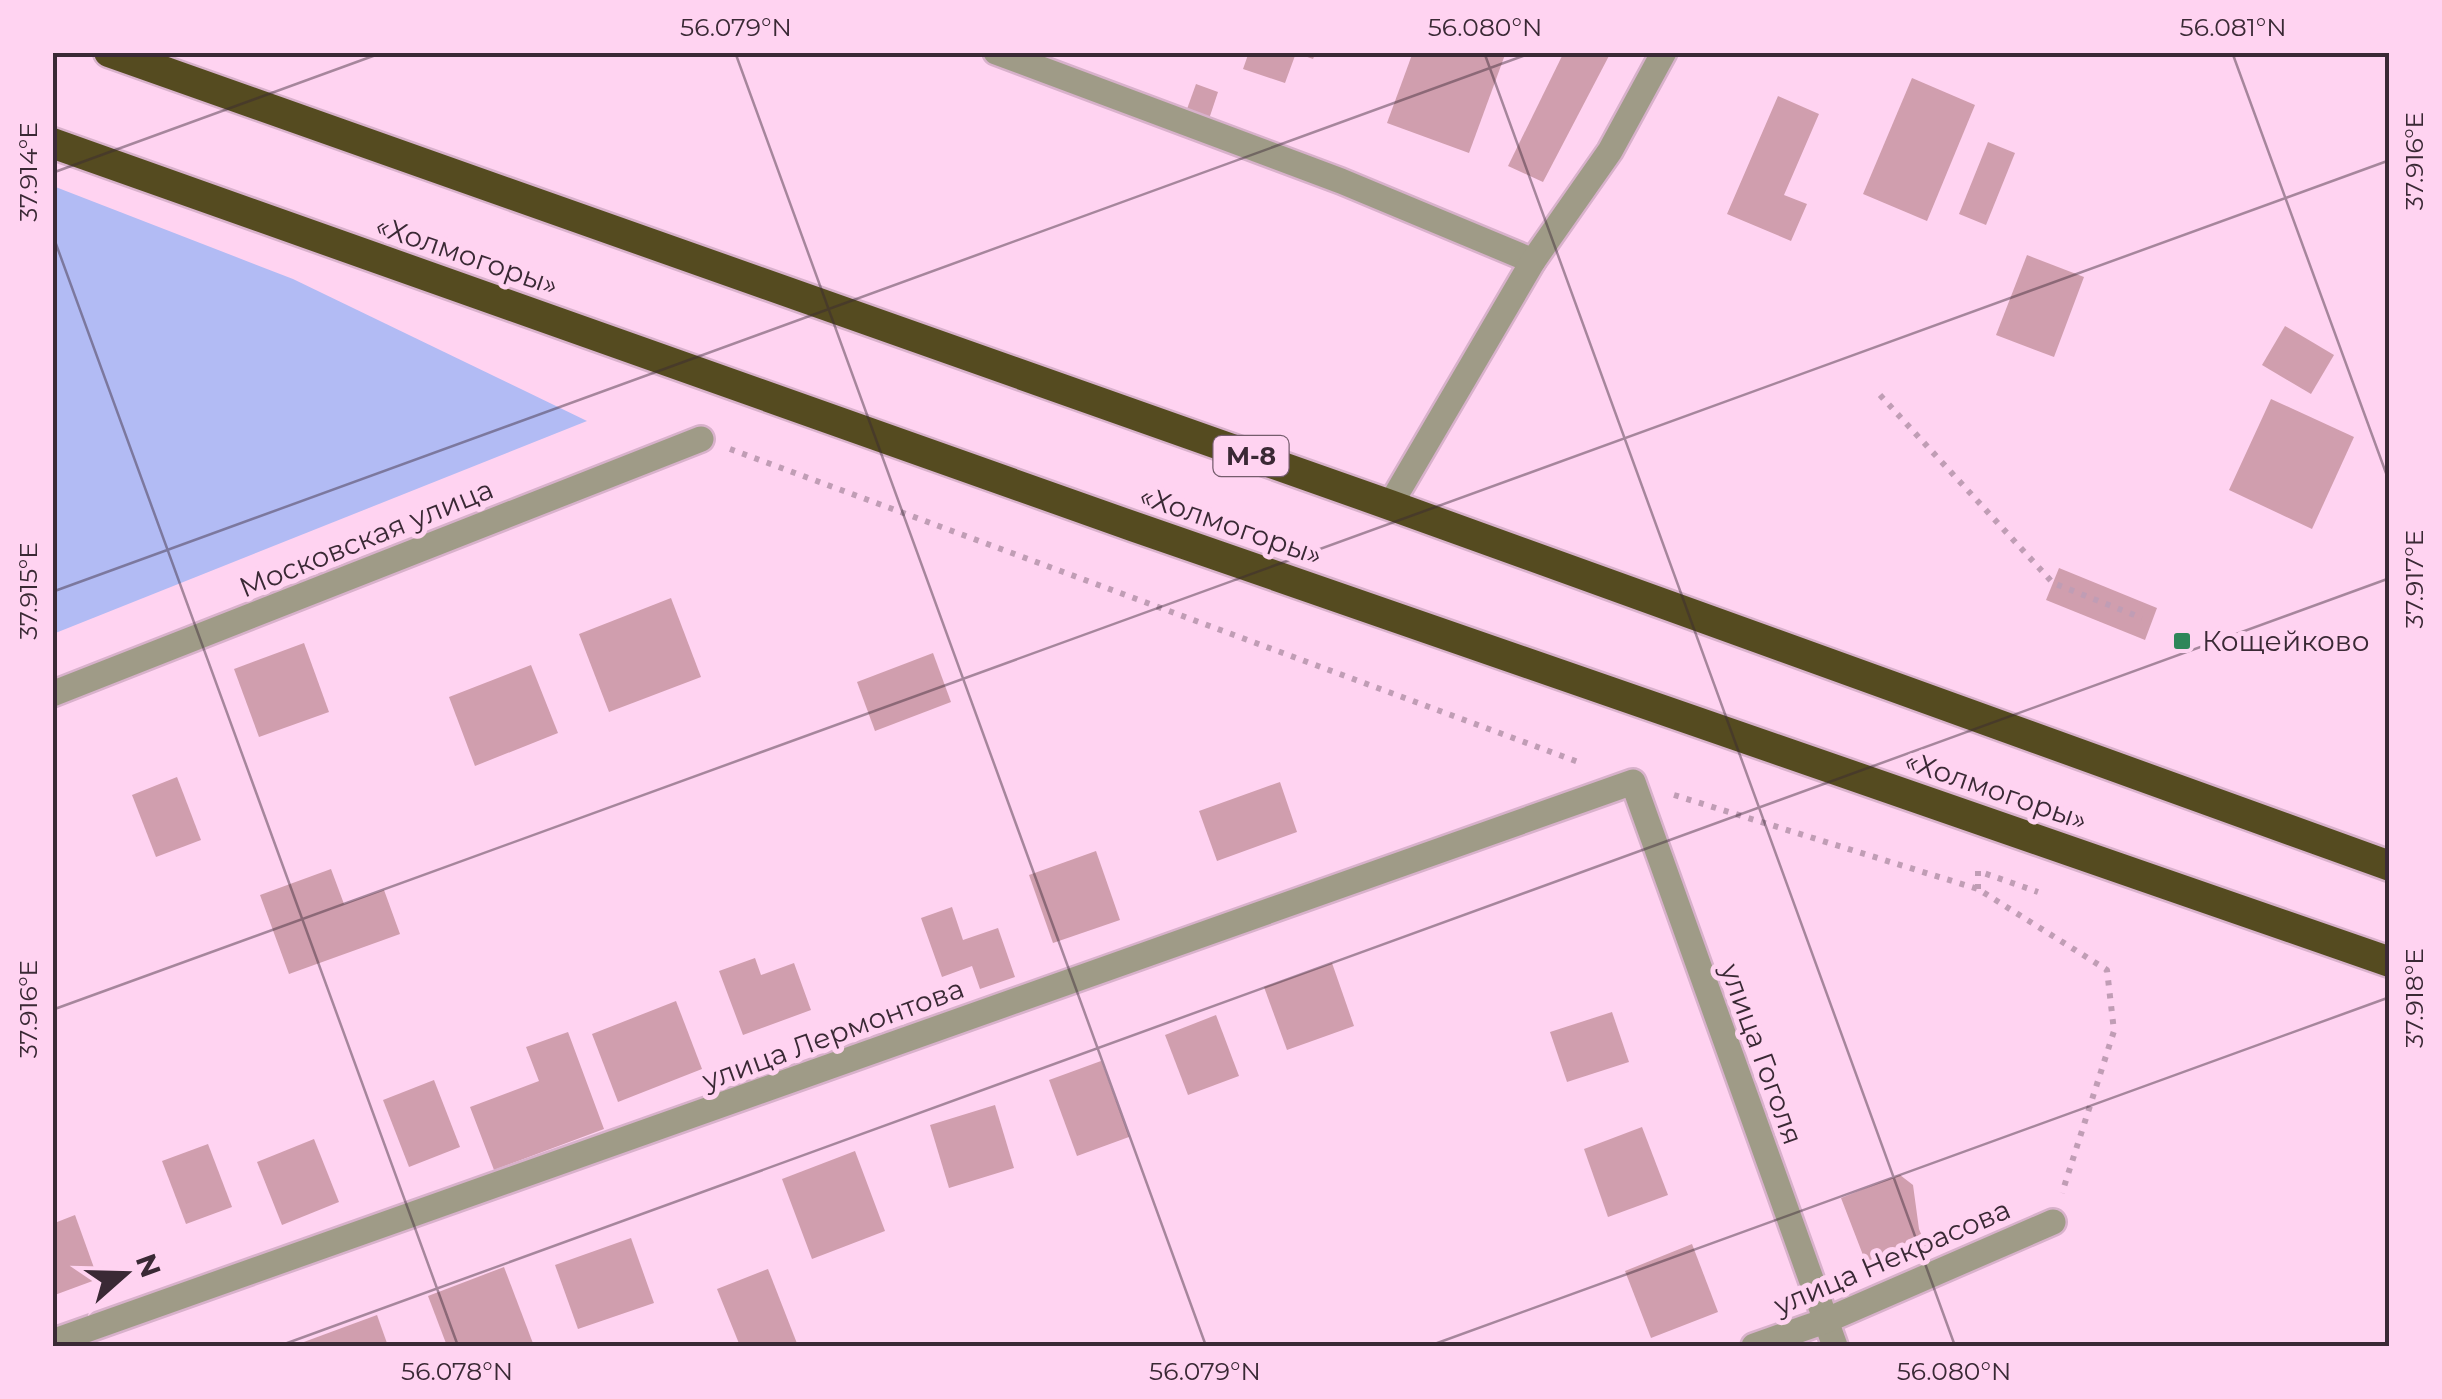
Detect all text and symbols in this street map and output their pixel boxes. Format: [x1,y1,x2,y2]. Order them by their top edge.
text: 56.079°N [680,12,792,42]
text: 56.080°N [1428,12,1542,42]
text: 56.081°N [2180,12,2286,42]
text: 37.916°E [2399,112,2429,210]
text: 37.914°E [13,122,43,222]
street label: «Холмогоры» [371,208,563,302]
road number: М-8 [1214,436,1288,476]
street label: Московская улица [234,471,498,605]
street label: «Холмогоры» [1135,478,1327,572]
text: 37.917°E [2399,530,2429,628]
text: 37.915°E [13,542,43,640]
place label: Кощейково [2202,624,2370,658]
marker: Кощейково [2171,630,2193,652]
street label: «Холмогоры» [1900,743,2092,837]
text: 37.918°E [2399,948,2429,1048]
street label: улица Гоголя [1713,958,1811,1149]
text: 37.916°E [13,960,43,1058]
street label: улица Лермонтова [697,971,968,1097]
street label: улица Некрасова [1768,1192,2015,1323]
north arrow [75,1224,175,1324]
text: N [129,1249,168,1282]
text: 56.078°N [401,1356,513,1386]
text: 56.079°N [1149,1356,1261,1386]
text: 56.080°N [1897,1356,2011,1386]

